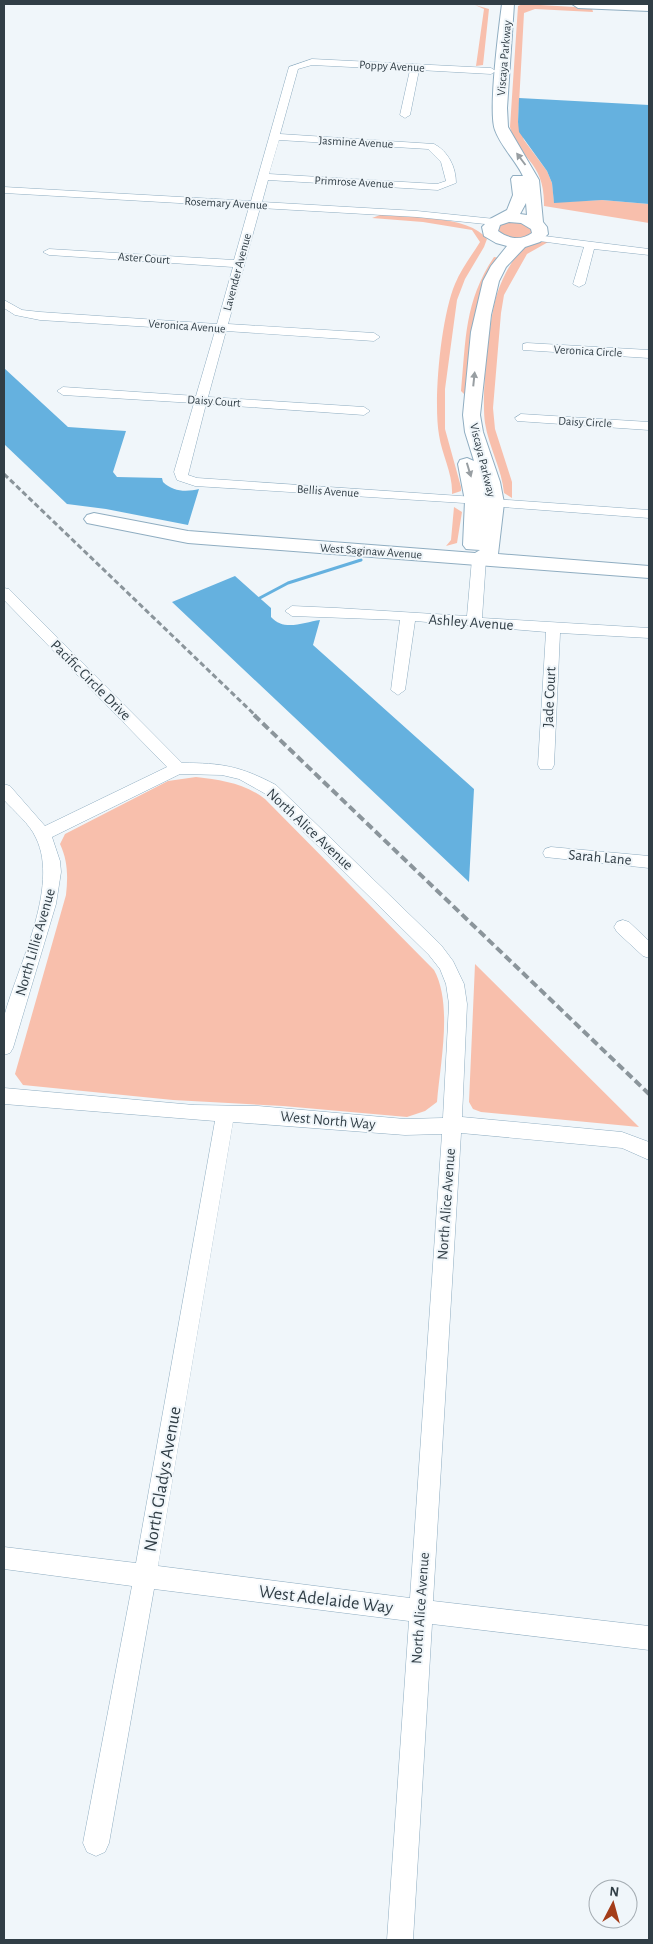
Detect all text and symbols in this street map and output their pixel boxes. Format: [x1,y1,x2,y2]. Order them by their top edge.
street label: Viscaya Parkway [495,20,514,96]
street label: Poppy Avenue [359,58,425,75]
street label: Jasmine Avenue [318,134,394,150]
one-way arrow [515,153,526,166]
street label: Primrose Avenue [314,174,394,190]
street label: Rosemary Avenue [184,195,268,212]
street label: Lavender Avenue [221,232,253,312]
street label: Aster Court [118,250,171,266]
street label: Veronica Avenue [148,317,226,335]
street label: Veronica Circle [553,343,623,359]
one-way arrow [470,371,478,387]
street label: Daisy Court [187,393,241,410]
street label: Daisy Circle [558,415,612,430]
street label: Viscaya Parkway [467,422,498,498]
one-way arrow [465,462,473,477]
street label: Bellis Avenue [297,483,359,499]
street label: West Saginaw Avenue [320,541,422,561]
street label: Ashley Avenue [428,612,514,633]
street label: Pacific Circle Drive [48,637,134,723]
street label: Jade Court [540,666,559,728]
street label: North Alice Avenue [264,786,356,873]
street label: Sarah Lane [568,847,632,868]
street label: North Lillie Avenue [13,887,58,998]
street label: West North Way [280,1109,377,1132]
street label: North Alice Avenue [435,1148,458,1260]
street label: North Gladys Avenue [141,1405,185,1553]
street label: North Alice Avenue [409,1552,432,1664]
street label: West Adelaide Way [258,1583,394,1617]
north arrow [588,1879,638,1929]
text: N [609,1885,620,1900]

